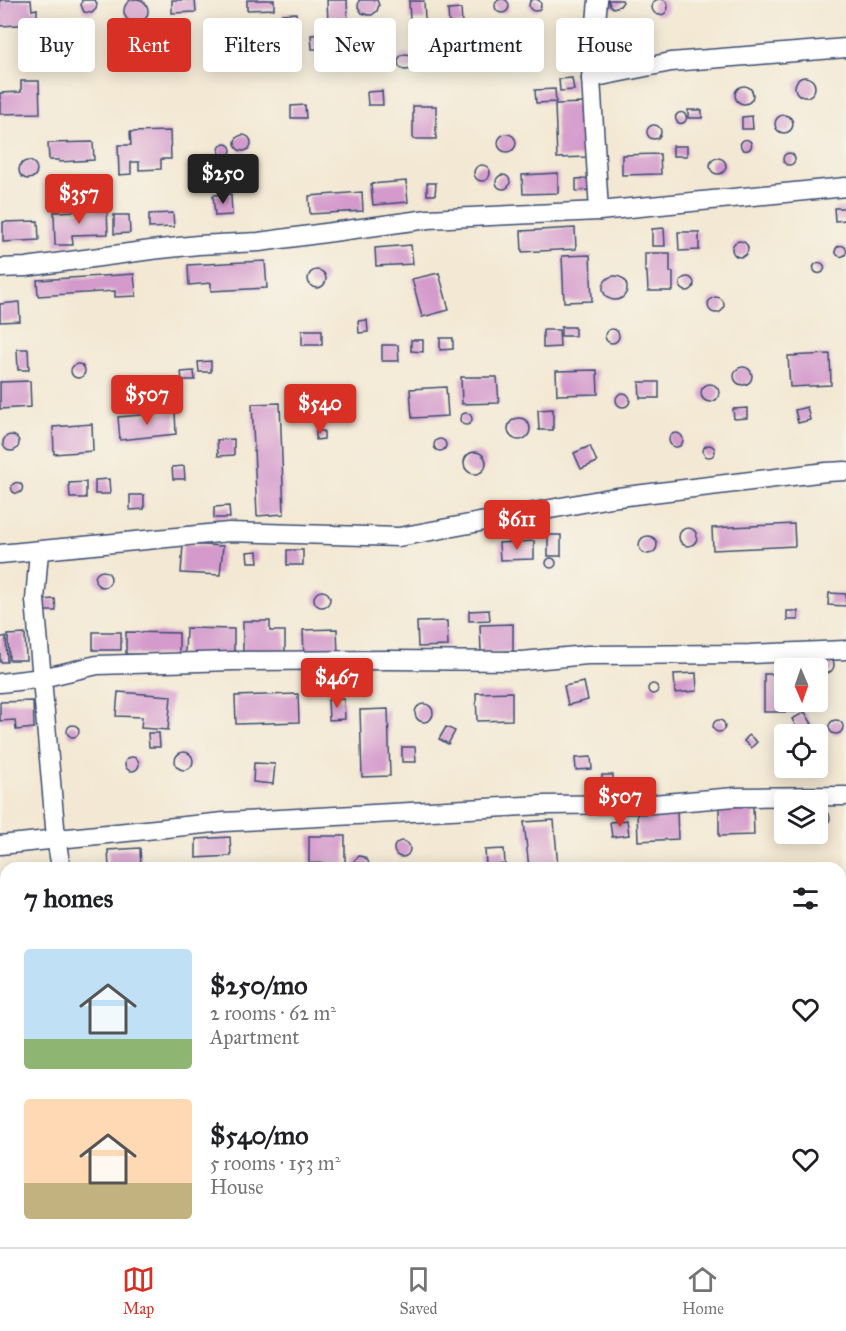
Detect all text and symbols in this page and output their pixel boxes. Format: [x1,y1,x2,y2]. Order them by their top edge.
chip: Buy [18,18,95,72]
chip: Rent [107,18,191,72]
chip: Filters [203,18,302,72]
chip: New [314,18,396,72]
chip: Apartment [408,18,544,72]
chip: House [556,18,654,72]
pin: $250 [187,154,259,205]
text: $250 [202,161,244,185]
pin: $357 [43,174,115,225]
text: $357 [59,181,99,205]
pin: $507 [111,375,183,426]
text: $507 [125,382,169,406]
pin: $540 [284,384,356,435]
text: $540 [298,391,342,415]
pin: $611 [481,500,553,551]
text: $611 [498,507,536,531]
pin: $467 [301,658,373,709]
north arrow [774,658,828,712]
map controls [774,658,828,844]
text: $467 [315,665,359,689]
button: locate [774,724,828,778]
pin: $507 [584,777,656,828]
text: $507 [598,784,642,808]
button: layers [774,790,828,844]
text: 7 homes [24,882,113,914]
icon: filters [789,882,822,915]
text: $250/mo [210,969,308,1001]
icon: home [72,973,144,1045]
icon: heart [789,993,822,1026]
text: 2 rooms · 62 m² [210,1001,336,1025]
text: Apartment [210,1025,299,1049]
text: $540/mo [210,1119,309,1151]
icon: home [72,1123,144,1195]
icon: heart [789,1143,822,1176]
text: 5 rooms · 153 m² [210,1151,340,1175]
text: House [210,1175,264,1199]
tab: Map [122,1263,155,1318]
tab: Saved [400,1263,438,1318]
tab: Home [682,1263,724,1318]

